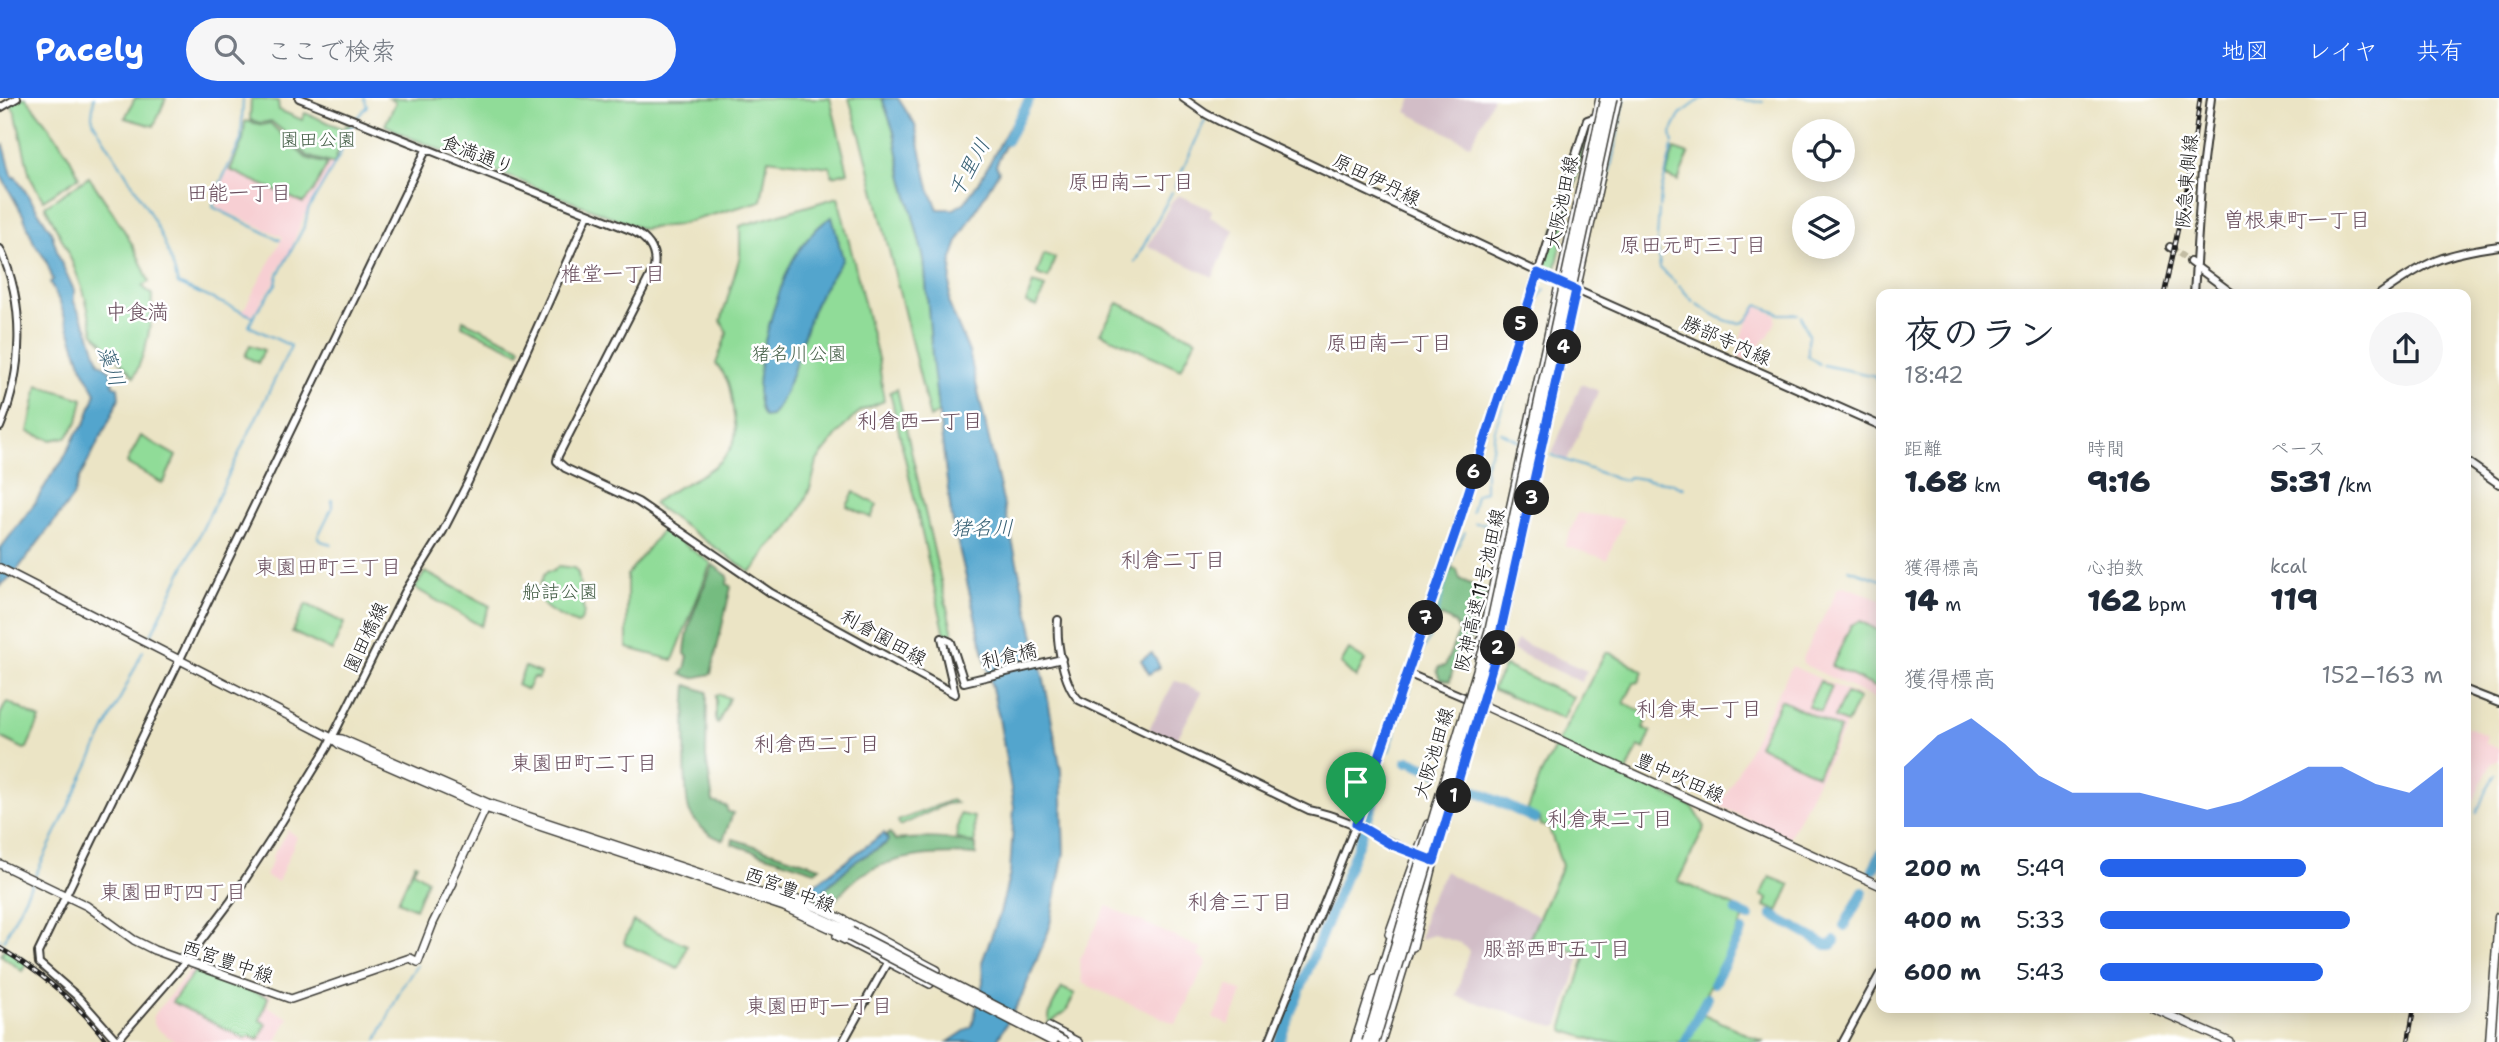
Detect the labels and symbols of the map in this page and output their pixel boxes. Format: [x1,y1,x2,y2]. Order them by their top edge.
park label: 園田公園 [280,127,356,152]
street label: 食満通り [438,129,518,180]
street label: 阪急東側線 [2170,133,2203,229]
water label: 千里川 [941,134,997,202]
street label: 原田伊丹線 [1329,147,1425,212]
street label: 大阪池田線 [1539,153,1584,251]
district label: 原田南二丁目 [1068,168,1194,196]
district label: 田能一丁目 [187,179,292,207]
district label: 曽根東町一丁目 [2224,206,2371,234]
district label: 原田元町三丁目 [1620,231,1767,259]
district label: 椎堂一丁目 [561,260,666,288]
district label: 中食満 [106,298,169,326]
pin: 5 [1504,306,1538,342]
street label: 勝部寺内線 [1678,310,1775,371]
district label: 原田南一丁目 [1326,329,1452,357]
pin: 4 [1546,330,1582,364]
park label: 猪名川公園 [751,341,847,366]
water label: 藻川 [91,342,131,390]
district label: 利倉西一丁目 [857,407,983,435]
pin: 6 [1456,454,1492,490]
pin: 3 [1514,480,1550,516]
street label: 阪神高速11号池田線 [1448,506,1510,674]
water label: 猪名川 [951,514,1014,542]
district label: 利倉二丁目 [1121,546,1226,574]
district label: 東園田町三丁目 [255,553,402,581]
park label: 船詰公園 [522,579,598,604]
street label: 園田橋線 [338,598,393,677]
pin: 7 [1408,601,1444,636]
street label: 利倉園田線 [836,603,931,671]
pin: 2 [1480,630,1516,666]
street label: 利倉橋 [979,637,1040,674]
district label: 利倉東一丁目 [1636,695,1762,723]
street label: 大阪池田線 [1408,704,1459,802]
district label: 利倉西二丁目 [754,730,880,758]
street label: 豊中吹田線 [1631,747,1728,808]
district label: 東園田町二丁目 [511,749,658,777]
pin [1326,752,1386,824]
pin: 1 [1436,778,1472,814]
district label: 利倉東二丁目 [1547,805,1673,833]
street label: 西宮豊中線 [741,861,839,918]
district label: 東園田町四丁目 [100,878,247,906]
district label: 利倉三丁目 [1188,888,1293,916]
street label: 西宮豊中線 [179,934,277,989]
district label: 服部西町五丁目 [1484,935,1631,963]
district label: 東園田町一丁目 [746,992,893,1020]

